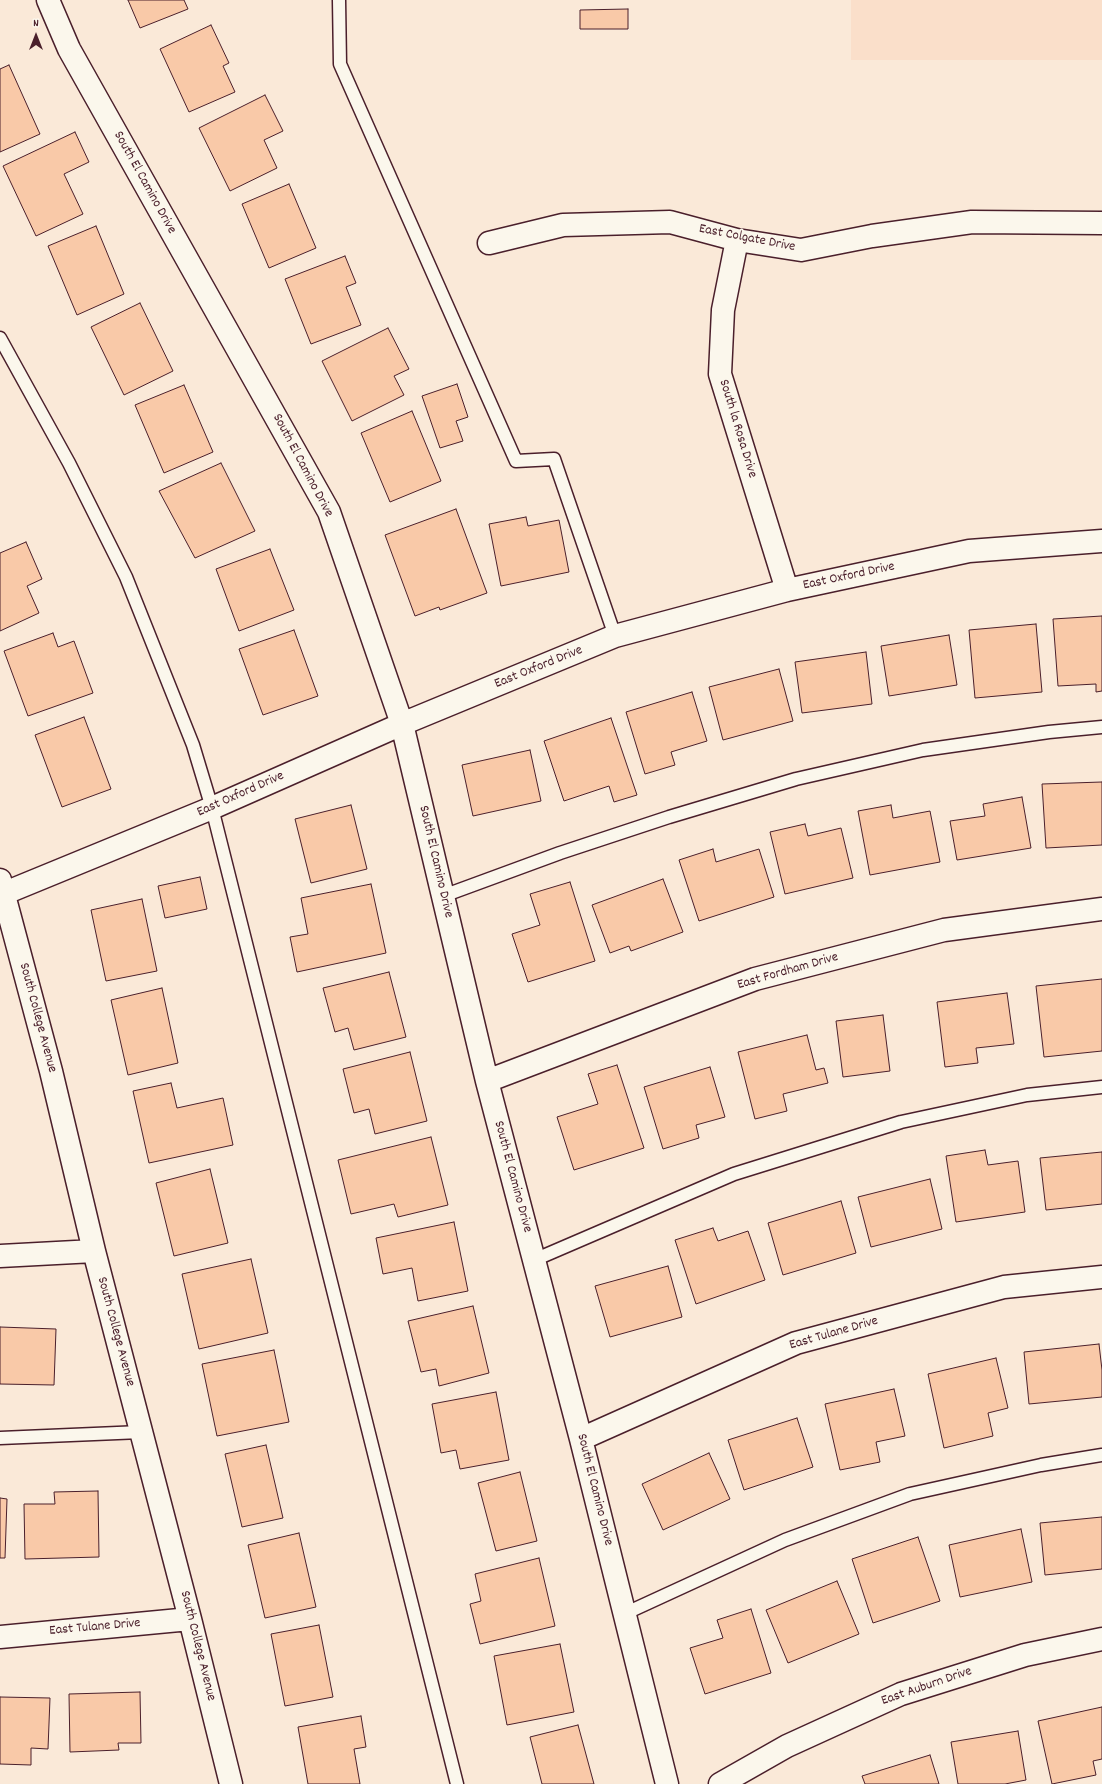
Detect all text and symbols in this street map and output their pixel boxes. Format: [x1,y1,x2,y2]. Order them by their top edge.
north arrow [16,16,56,56]
text: N [33,16,39,32]
street label: South El Camino Drive [109,129,179,237]
street label: East Colgate Drive [697,221,797,257]
street label: South la Rosa Drive [714,378,760,480]
street label: South El Camino Drive [268,411,336,521]
street label: East Oxford Drive [802,559,896,595]
street label: East Oxford Drive [492,643,586,693]
street label: East Oxford Drive [195,768,287,822]
street label: South El Camino Drive [414,804,456,920]
street label: East Fordham Drive [736,950,840,994]
street label: South College Avenue [14,961,60,1075]
street label: South El Camino Drive [489,1119,535,1235]
street label: South College Avenue [92,1275,138,1389]
street label: East Tulane Drive [788,1313,880,1355]
street label: South El Camino Drive [572,1432,616,1548]
street label: South College Avenue [175,1589,219,1703]
street label: East Tulane Drive [49,1616,141,1640]
street label: East Auburn Drive [879,1664,975,1710]

